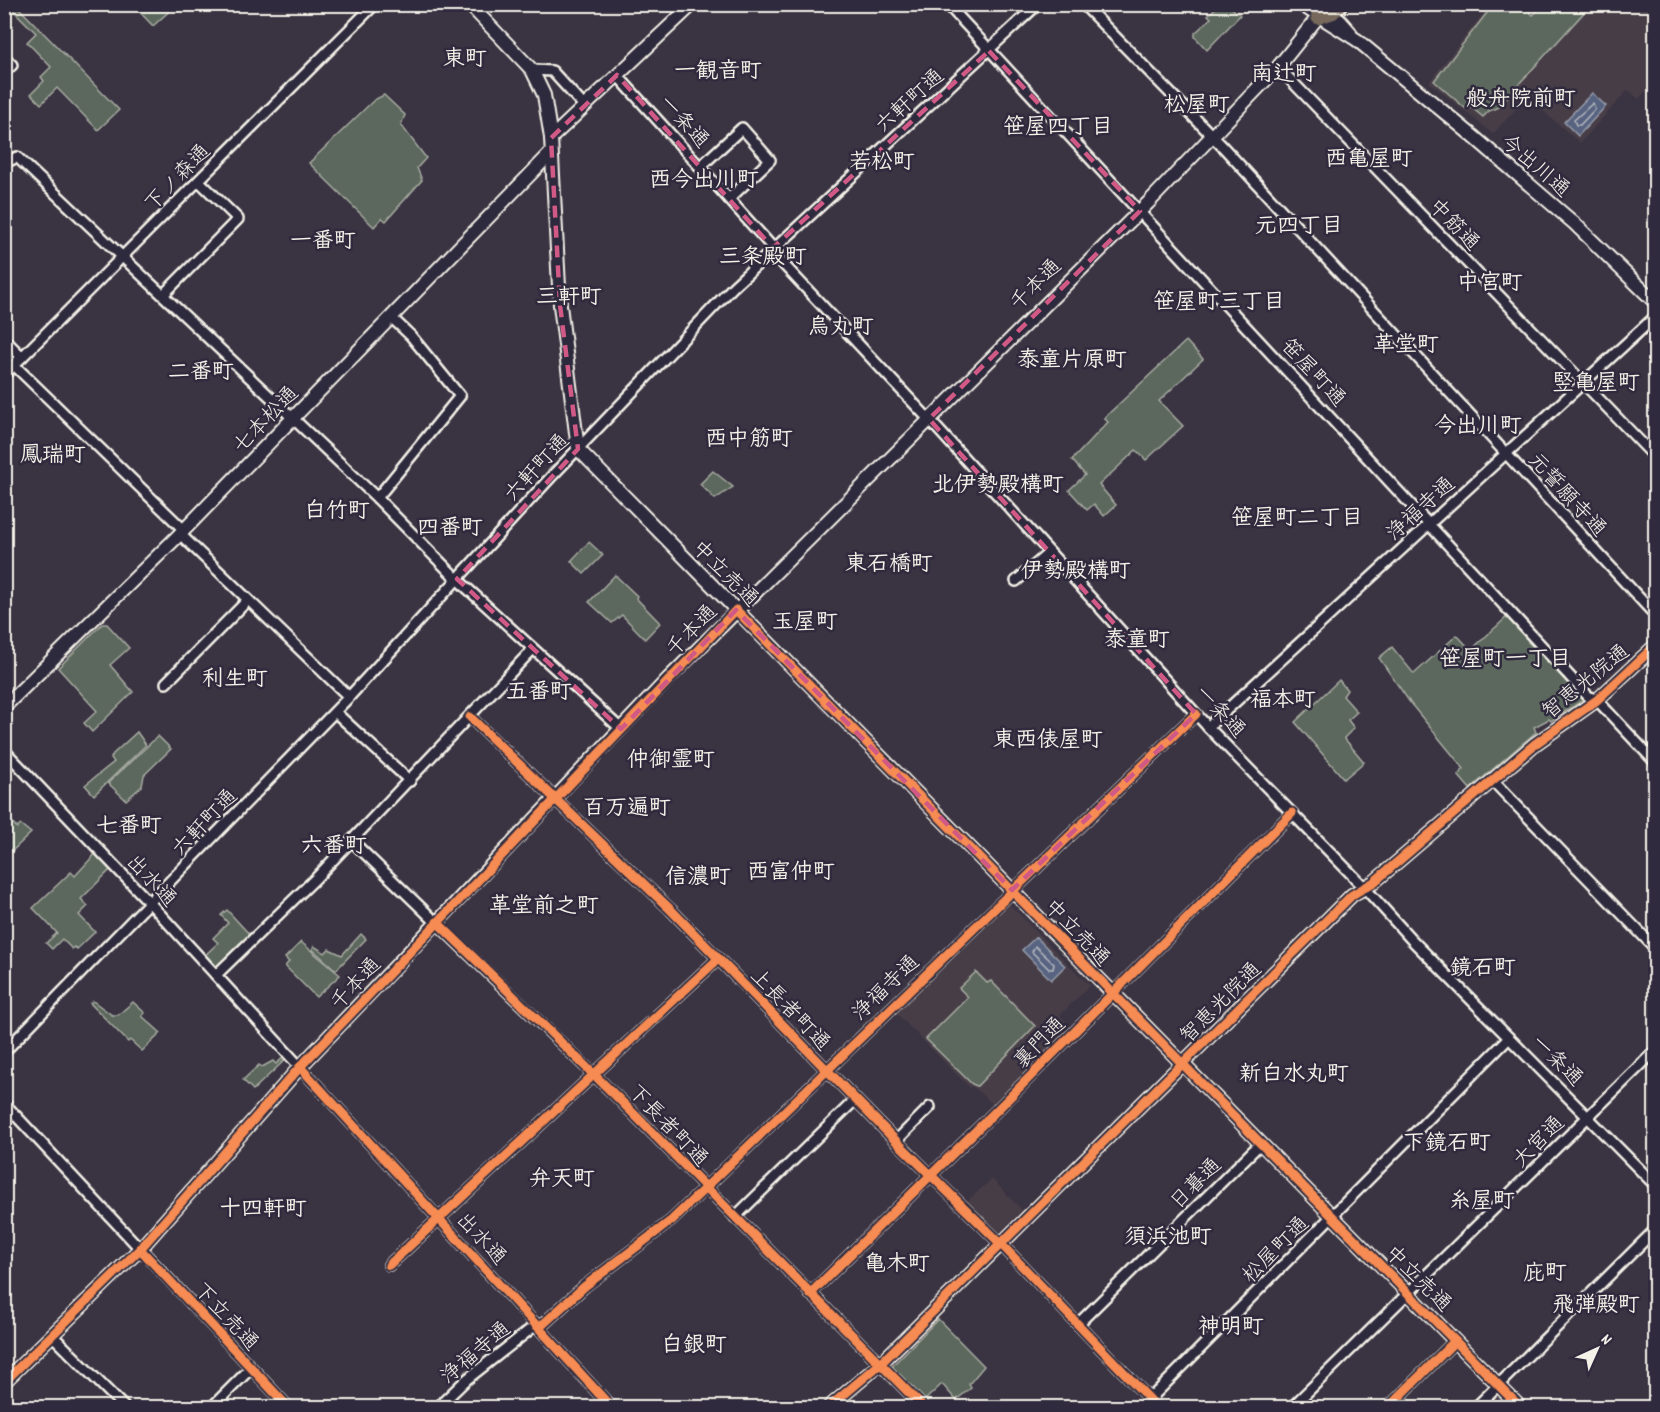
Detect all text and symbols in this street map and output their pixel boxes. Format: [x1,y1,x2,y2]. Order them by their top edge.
district label: 東町 [443,45,487,76]
district label: 一観音町 [674,57,762,88]
district label: 南辻町 [1251,60,1317,91]
street label: 六軒町通 [870,63,952,141]
district label: 般舟院前町 [1466,85,1576,116]
street label: 一条通 [651,90,715,156]
district label: 松屋町 [1164,91,1230,122]
district label: 笹屋四丁目 [1003,113,1113,144]
street label: 今出川通 [1492,128,1576,206]
street label: 下ノ森通 [139,138,219,220]
district label: 西亀屋町 [1325,145,1413,176]
district label: 若松町 [849,148,915,179]
district label: 西今出川町 [649,166,759,197]
street label: 中筋通 [1420,193,1486,259]
district label: 元四丁目 [1255,212,1343,243]
district label: 一番町 [290,227,356,258]
district label: 三条殿町 [719,243,807,274]
street label: 千本通 [1004,253,1070,319]
district label: 中宮町 [1457,269,1523,300]
district label: 三軒町 [536,283,602,314]
district label: 笹屋町三丁目 [1153,288,1285,319]
district label: 烏丸町 [808,313,874,344]
district label: 革堂町 [1373,331,1439,362]
street label: 笹屋町通 [1272,333,1351,415]
district label: 泰童片原町 [1017,346,1127,377]
district label: 二番町 [168,358,234,389]
district label: 竪亀屋町 [1552,369,1640,400]
street label: 七本松通 [227,380,307,462]
district label: 今出川町 [1434,412,1522,443]
district label: 西中筋町 [705,425,793,456]
street label: 六軒町通 [499,428,578,510]
district label: 鳳瑞町 [20,441,86,472]
street label: 元誓願寺通 [1519,447,1612,545]
district label: 北伊勢殿構町 [932,471,1064,502]
street label: 浄福寺通 [1381,471,1463,549]
district label: 白竹町 [304,497,370,528]
district label: 笹屋町二丁目 [1231,504,1363,535]
district label: 四番町 [417,514,483,545]
street label: 中立売通 [684,535,764,615]
district label: 東石橋町 [845,550,933,581]
district label: 伊勢殿構町 [1021,557,1131,588]
street label: 千本通 [660,599,726,665]
district label: 玉屋町 [772,608,838,639]
district label: 泰童町 [1104,626,1170,657]
street label: 智恵光院通 [1537,639,1637,728]
district label: 笹屋町一丁目 [1439,645,1571,676]
district label: 利生町 [202,665,268,696]
district label: 五番町 [506,678,572,709]
street label: 一条通 [1186,680,1251,746]
district label: 福本町 [1250,686,1316,717]
district label: 東西俵屋町 [993,726,1103,757]
district label: 仲御霊町 [627,746,715,777]
street label: 六軒町通 [166,783,246,865]
district label: 百万遍町 [583,794,671,825]
district label: 七番町 [96,812,162,843]
district label: 六番町 [301,832,367,863]
street label: 出水通 [117,849,182,915]
district label: 西富仲町 [747,858,835,889]
district label: 信濃町 [665,863,731,894]
district label: 革堂前之町 [489,892,599,923]
street label: 中立売通 [1036,893,1116,975]
street label: 浄福寺通 [846,949,928,1029]
street label: 千本通 [325,952,390,1018]
district label: 鏡石町 [1450,954,1516,985]
street label: 智恵光院通 [1174,956,1270,1052]
street label: 上長者町通 [742,963,836,1059]
street label: 裏門通 [1008,1011,1074,1077]
street label: 一条通 [1523,1029,1589,1095]
district label: 新白水丸町 [1239,1060,1349,1091]
street label: 下長者町通 [620,1079,714,1175]
street label: 大宮通 [1507,1110,1573,1176]
district label: 下鏡石町 [1403,1129,1491,1160]
street label: 日暮通 [1164,1152,1230,1218]
district label: 弁天町 [529,1165,595,1196]
district label: 糸屋町 [1449,1187,1515,1218]
district label: 十四軒町 [219,1195,307,1226]
street label: 出水通 [447,1207,512,1273]
street label: 松屋町通 [1237,1211,1317,1291]
district label: 須浜池町 [1124,1223,1212,1254]
street label: 中立売通 [1377,1240,1457,1320]
district label: 亀木町 [864,1250,930,1281]
district label: 庇町 [1523,1259,1567,1290]
street label: 下立売通 [185,1277,264,1359]
district label: 飛弾殿町 [1552,1291,1640,1322]
district label: 神明町 [1198,1313,1264,1344]
street label: 浄福寺通 [435,1316,519,1393]
north arrow [1567,1319,1627,1379]
text: N [1595,1329,1617,1351]
district label: 白銀町 [661,1331,727,1362]

